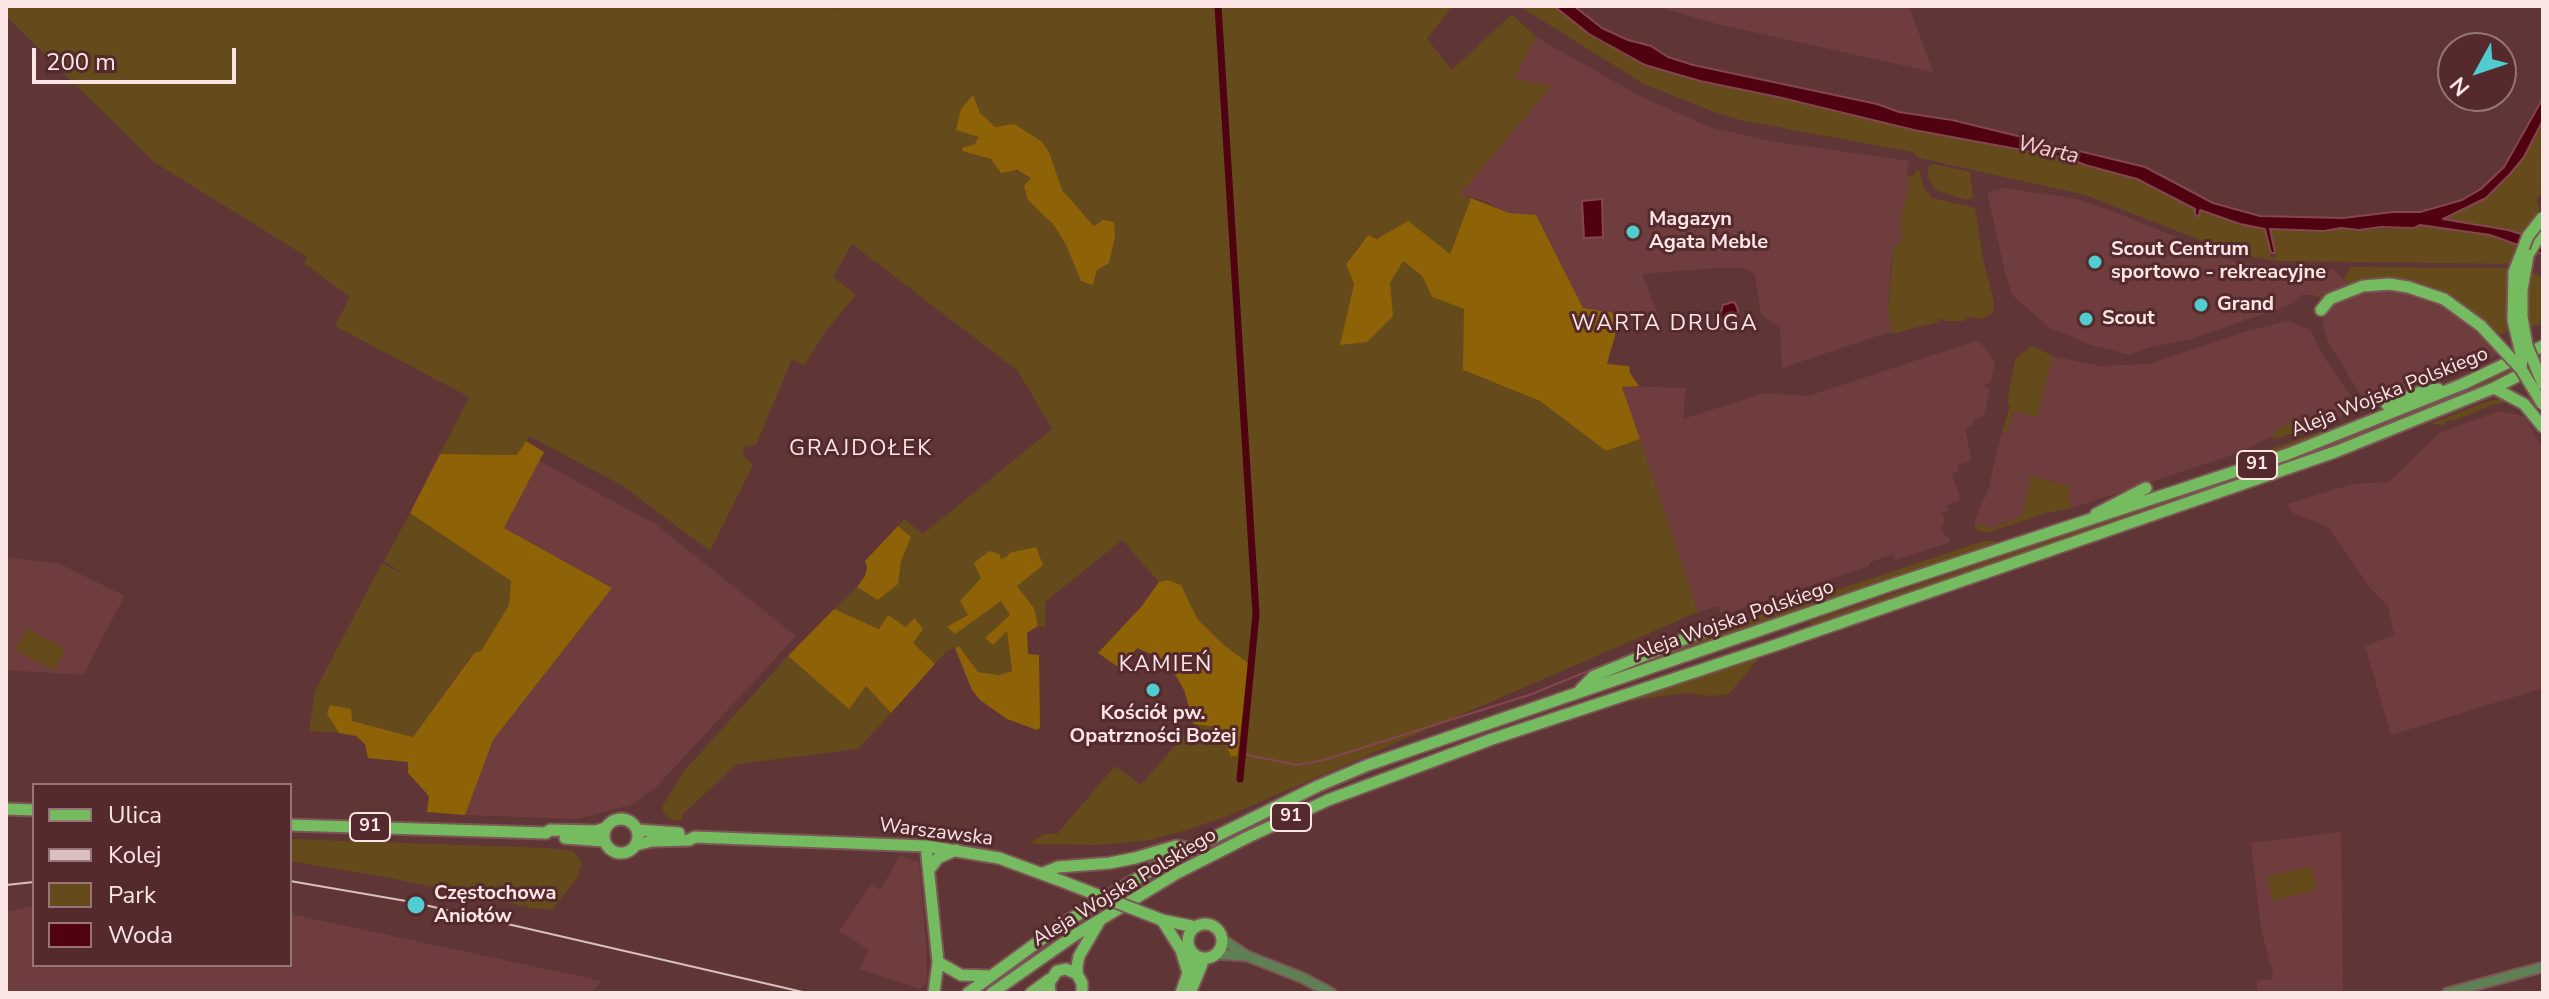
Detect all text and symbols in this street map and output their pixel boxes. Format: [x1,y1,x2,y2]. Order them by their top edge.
scale bar [36,32,240,82]
north arrow [2437,32,2517,112]
text: 200 m [46,46,116,78]
text: N [2443,70,2477,102]
water label: Warta [2015,131,2081,171]
place label: Magazyn Agata Meble [1649,208,1768,255]
marker: Magazyn Agata Meble [1624,223,1642,241]
place label: Scout Centrum sportowo - rekreacyjne [2111,238,2326,285]
marker: Scout Centrum sportowo - rekreacyjne [2086,253,2104,271]
place label: Grand [2217,293,2274,317]
marker: Grand [2192,296,2210,314]
place label: Scout [2102,307,2155,331]
marker: Scout [2077,310,2095,328]
district label: WARTA DRUGA [1571,312,1759,338]
street label: Aleja Wojska Polskiego [2288,342,2492,444]
district label: GRAJDOŁEK [789,437,933,463]
road number: 91 [2237,451,2277,479]
street label: Aleja Wojska Polskiego [1631,575,1837,667]
district label: KAMIEŃ [1119,653,1213,679]
marker: Kościół pw. Opatrzności Bożej [1144,681,1162,699]
place label: Kościół pw. Opatrzności Bożej [1069,702,1237,749]
legend [32,783,292,967]
text: Ulica [108,799,162,831]
road number: 91 [1271,803,1311,831]
road number: 91 [350,813,390,841]
street label: Warszawska [878,814,994,852]
street label: Aleja Wojska Polskiego [1029,824,1221,952]
text: Kolej [108,839,162,871]
text: Park [108,879,156,911]
place label: Częstochowa Aniołów [434,882,556,929]
marker: Częstochowa Aniołów [405,894,427,916]
text: Woda [108,919,173,951]

